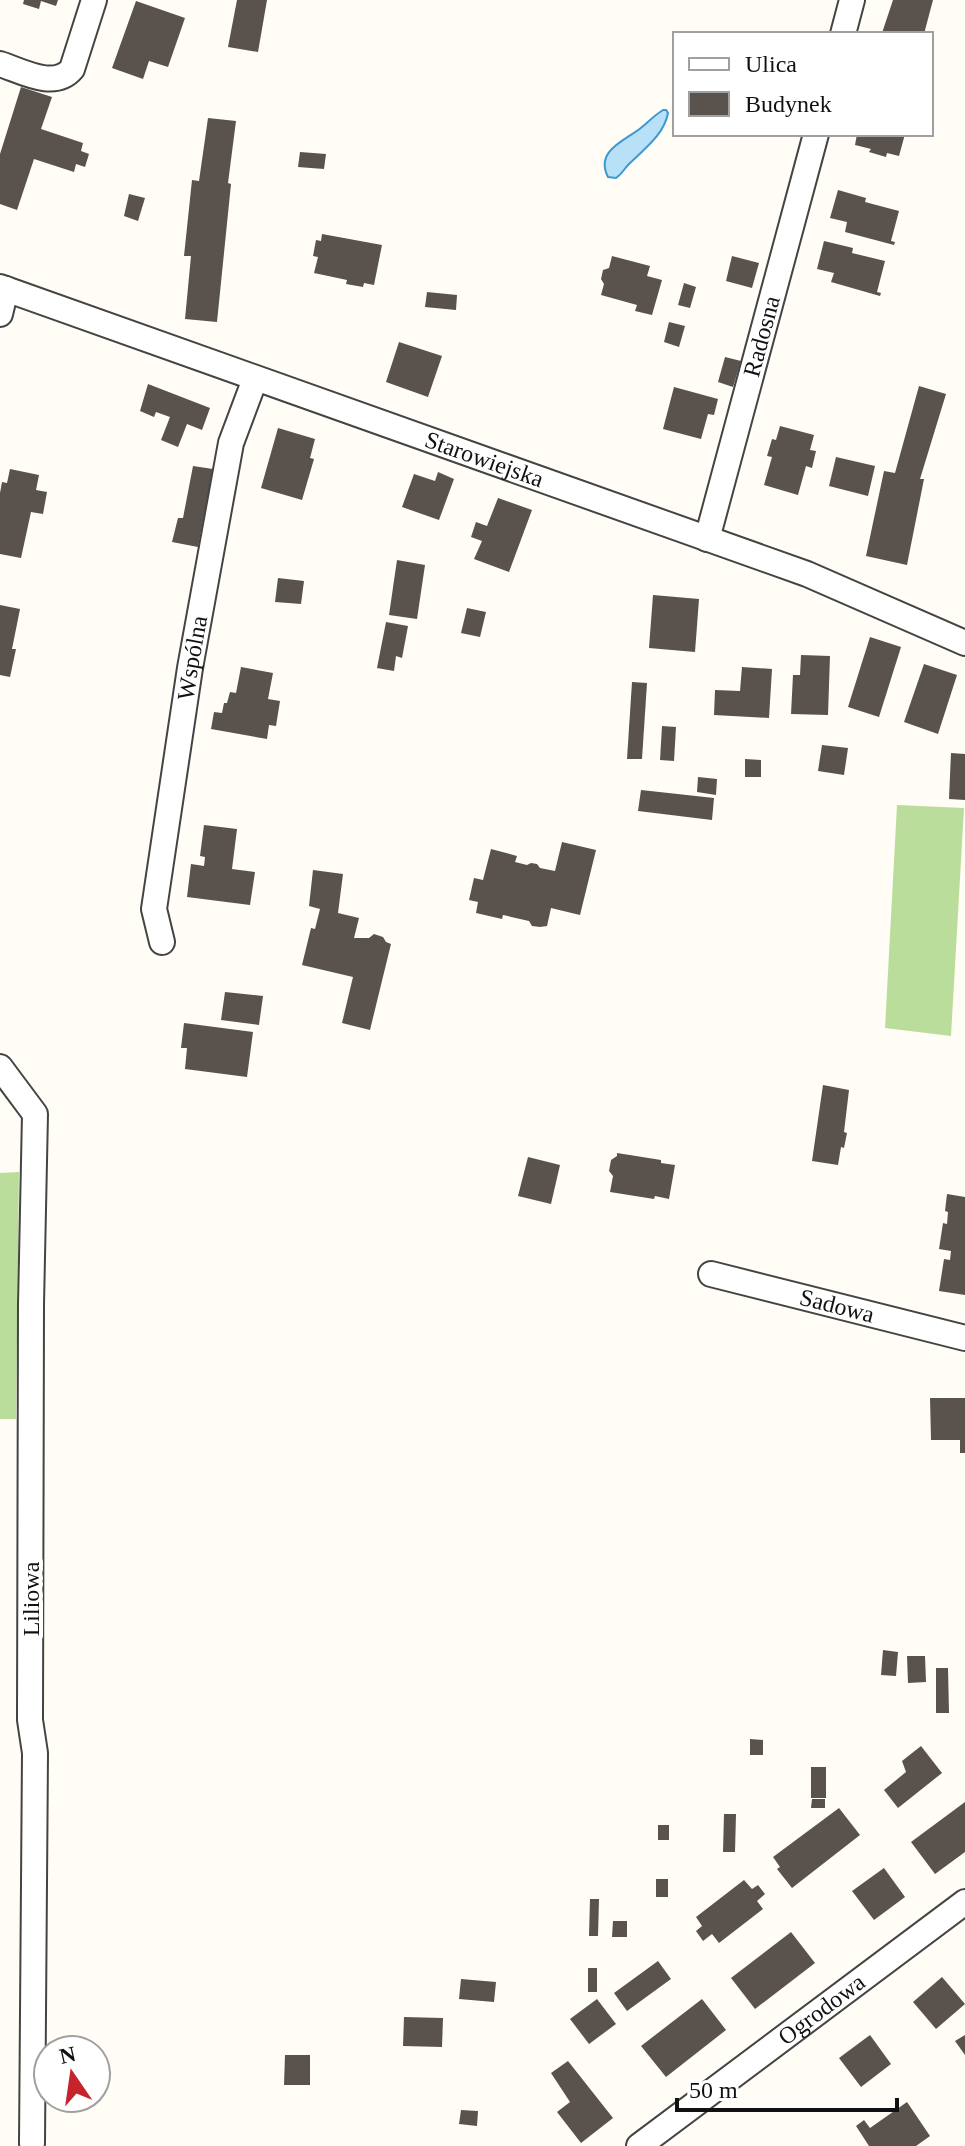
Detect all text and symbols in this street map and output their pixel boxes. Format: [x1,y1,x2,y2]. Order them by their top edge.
legend [673,32,933,136]
text: Ulica [745,51,797,77]
text: Budynek [745,91,832,117]
street label: Radosna [738,293,785,380]
street label: Starowiejska [421,426,547,492]
street label: Wspólna [172,613,212,702]
street label: Sadowa [797,1284,877,1328]
street label: Liliowa [18,1561,44,1636]
street label: Ogrodowa [773,1968,870,2050]
north arrow [32,2034,112,2114]
text: N [57,2041,78,2069]
scale bar [677,2062,897,2112]
text: 50 m [689,2077,738,2103]

